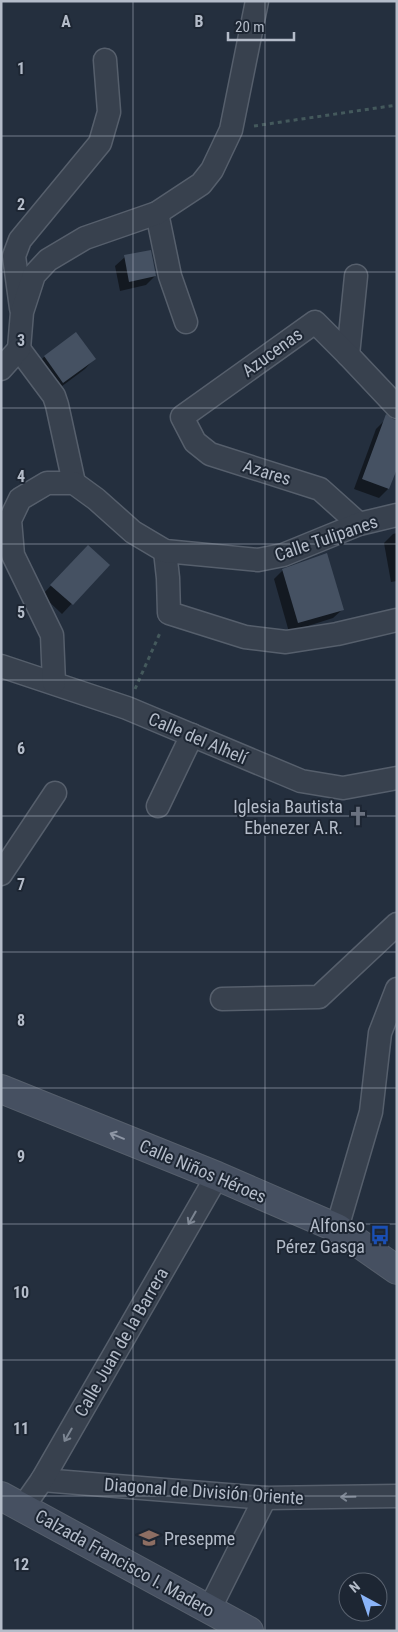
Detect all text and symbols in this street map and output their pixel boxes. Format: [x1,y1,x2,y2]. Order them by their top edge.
scale bar [228,10,294,42]
text: A [61,12,71,31]
text: B [195,12,204,31]
text: 20 m [235,18,265,36]
text: 1 [17,59,25,78]
text: 2 [17,195,25,214]
street label: Azucenas [238,323,306,381]
text: 3 [17,331,25,350]
street label: Azares [241,455,293,489]
text: 4 [17,467,25,486]
street label: Calle Tulipanes [272,511,380,565]
text: 5 [17,603,25,622]
street label: Calle del Alhelí [145,708,251,769]
text: 6 [17,739,25,758]
place label: Iglesia Bautista Ebenezer A.R. [233,796,343,838]
church icon: Iglesia Bautista Ebenezer A.R. [347,805,369,827]
text: 7 [17,875,25,894]
text: 8 [17,1011,25,1030]
one-way arrow [110,1131,125,1140]
street label: Calle Niños Héroes [136,1135,270,1207]
text: 9 [17,1147,25,1166]
one-way arrow [187,1211,197,1225]
place label: Alfonso Pérez Gasga [276,1215,365,1257]
bus stop icon: Alfonso Pérez Gasga [369,1224,391,1246]
street label: Calle Juan de la Barrera [70,1264,172,1420]
text: 10 [13,1283,29,1302]
text: 11 [13,1419,29,1438]
one-way arrow [63,1427,72,1442]
street label: Diagonal de División Oriente [104,1474,304,1508]
one-way arrow [340,1492,356,1502]
street label: Calzada Francisco I. Madero [32,1505,218,1621]
school or university icon: Presepme [138,1527,160,1549]
place label: Presepme [164,1528,235,1549]
text: 12 [13,1555,29,1574]
north arrow [338,1572,388,1622]
text: N [346,1578,363,1596]

